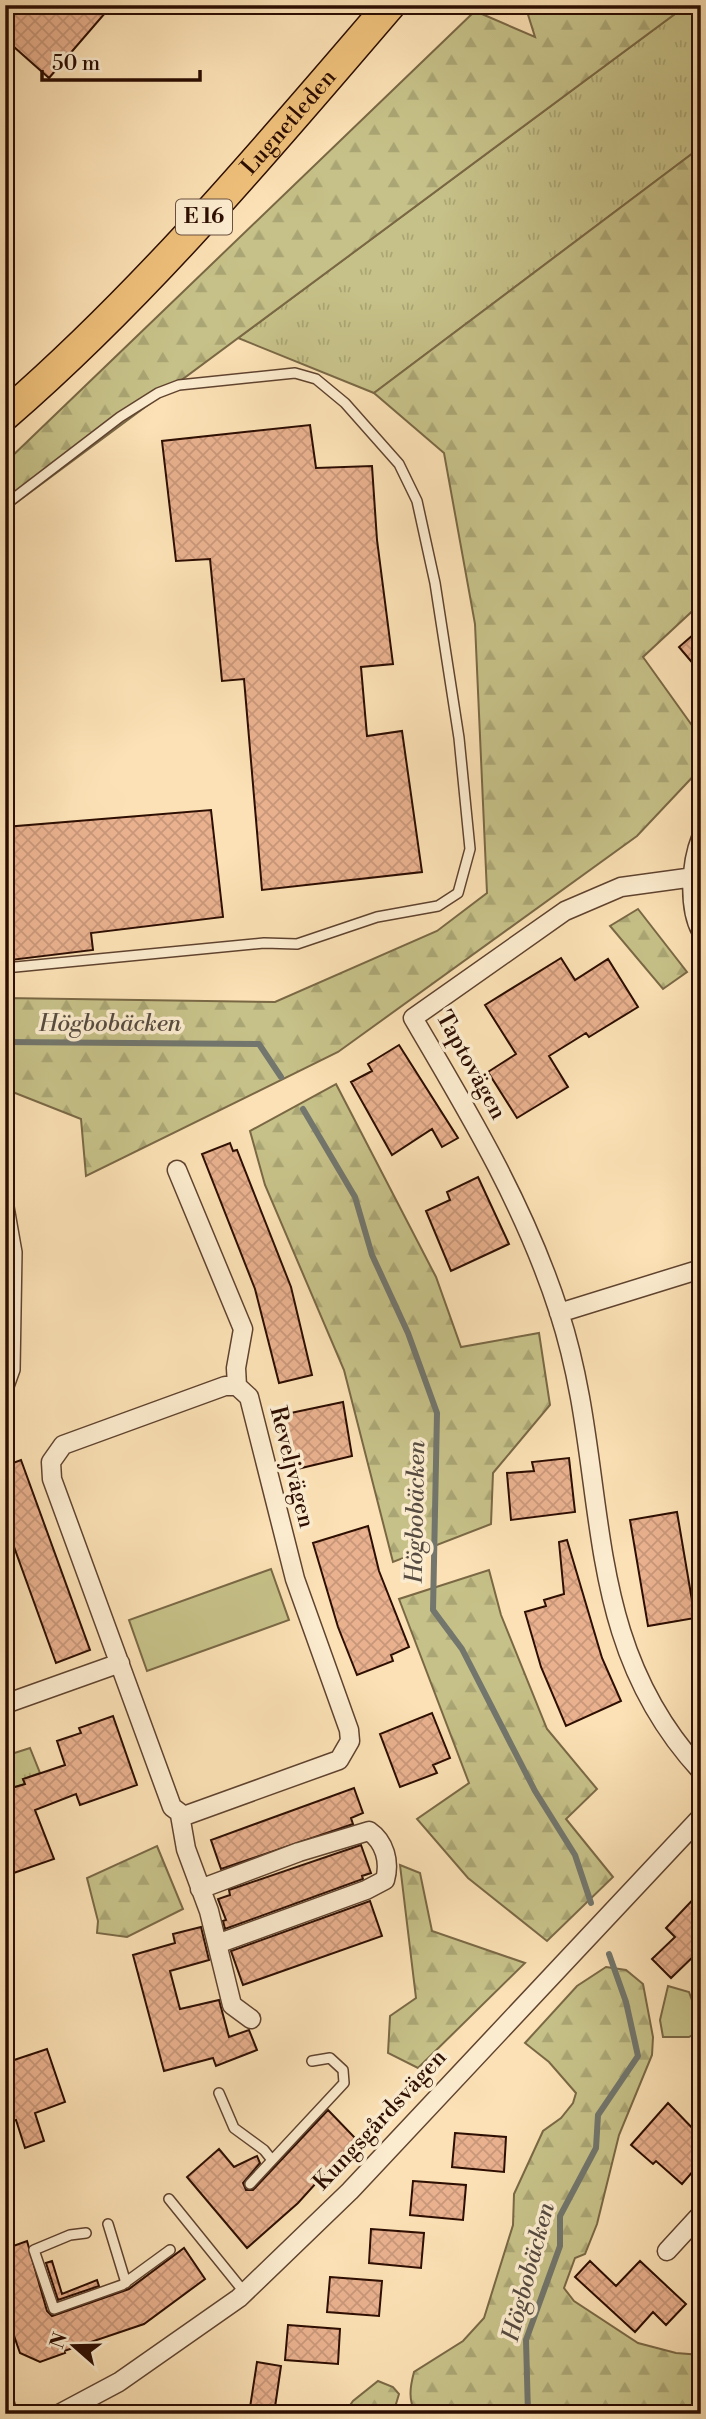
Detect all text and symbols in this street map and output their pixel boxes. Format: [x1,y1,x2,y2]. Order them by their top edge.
scale bar [42,38,200,82]
text: 50 m [52,51,100,77]
street label: Lugnetleden [235,64,343,181]
road number: E 16 [176,200,232,234]
street label: Taptovägen [430,1006,512,1125]
water label: Högbobäcken [38,1009,182,1039]
street label: Reveljvägen [263,1403,321,1531]
water label: Högbobäcken [400,1440,432,1585]
street label: Kungsgårdsvägen [307,2043,453,2196]
water label: Högbobäcken [496,2199,562,2346]
north arrow [38,2310,108,2380]
text: N [45,2329,73,2352]

